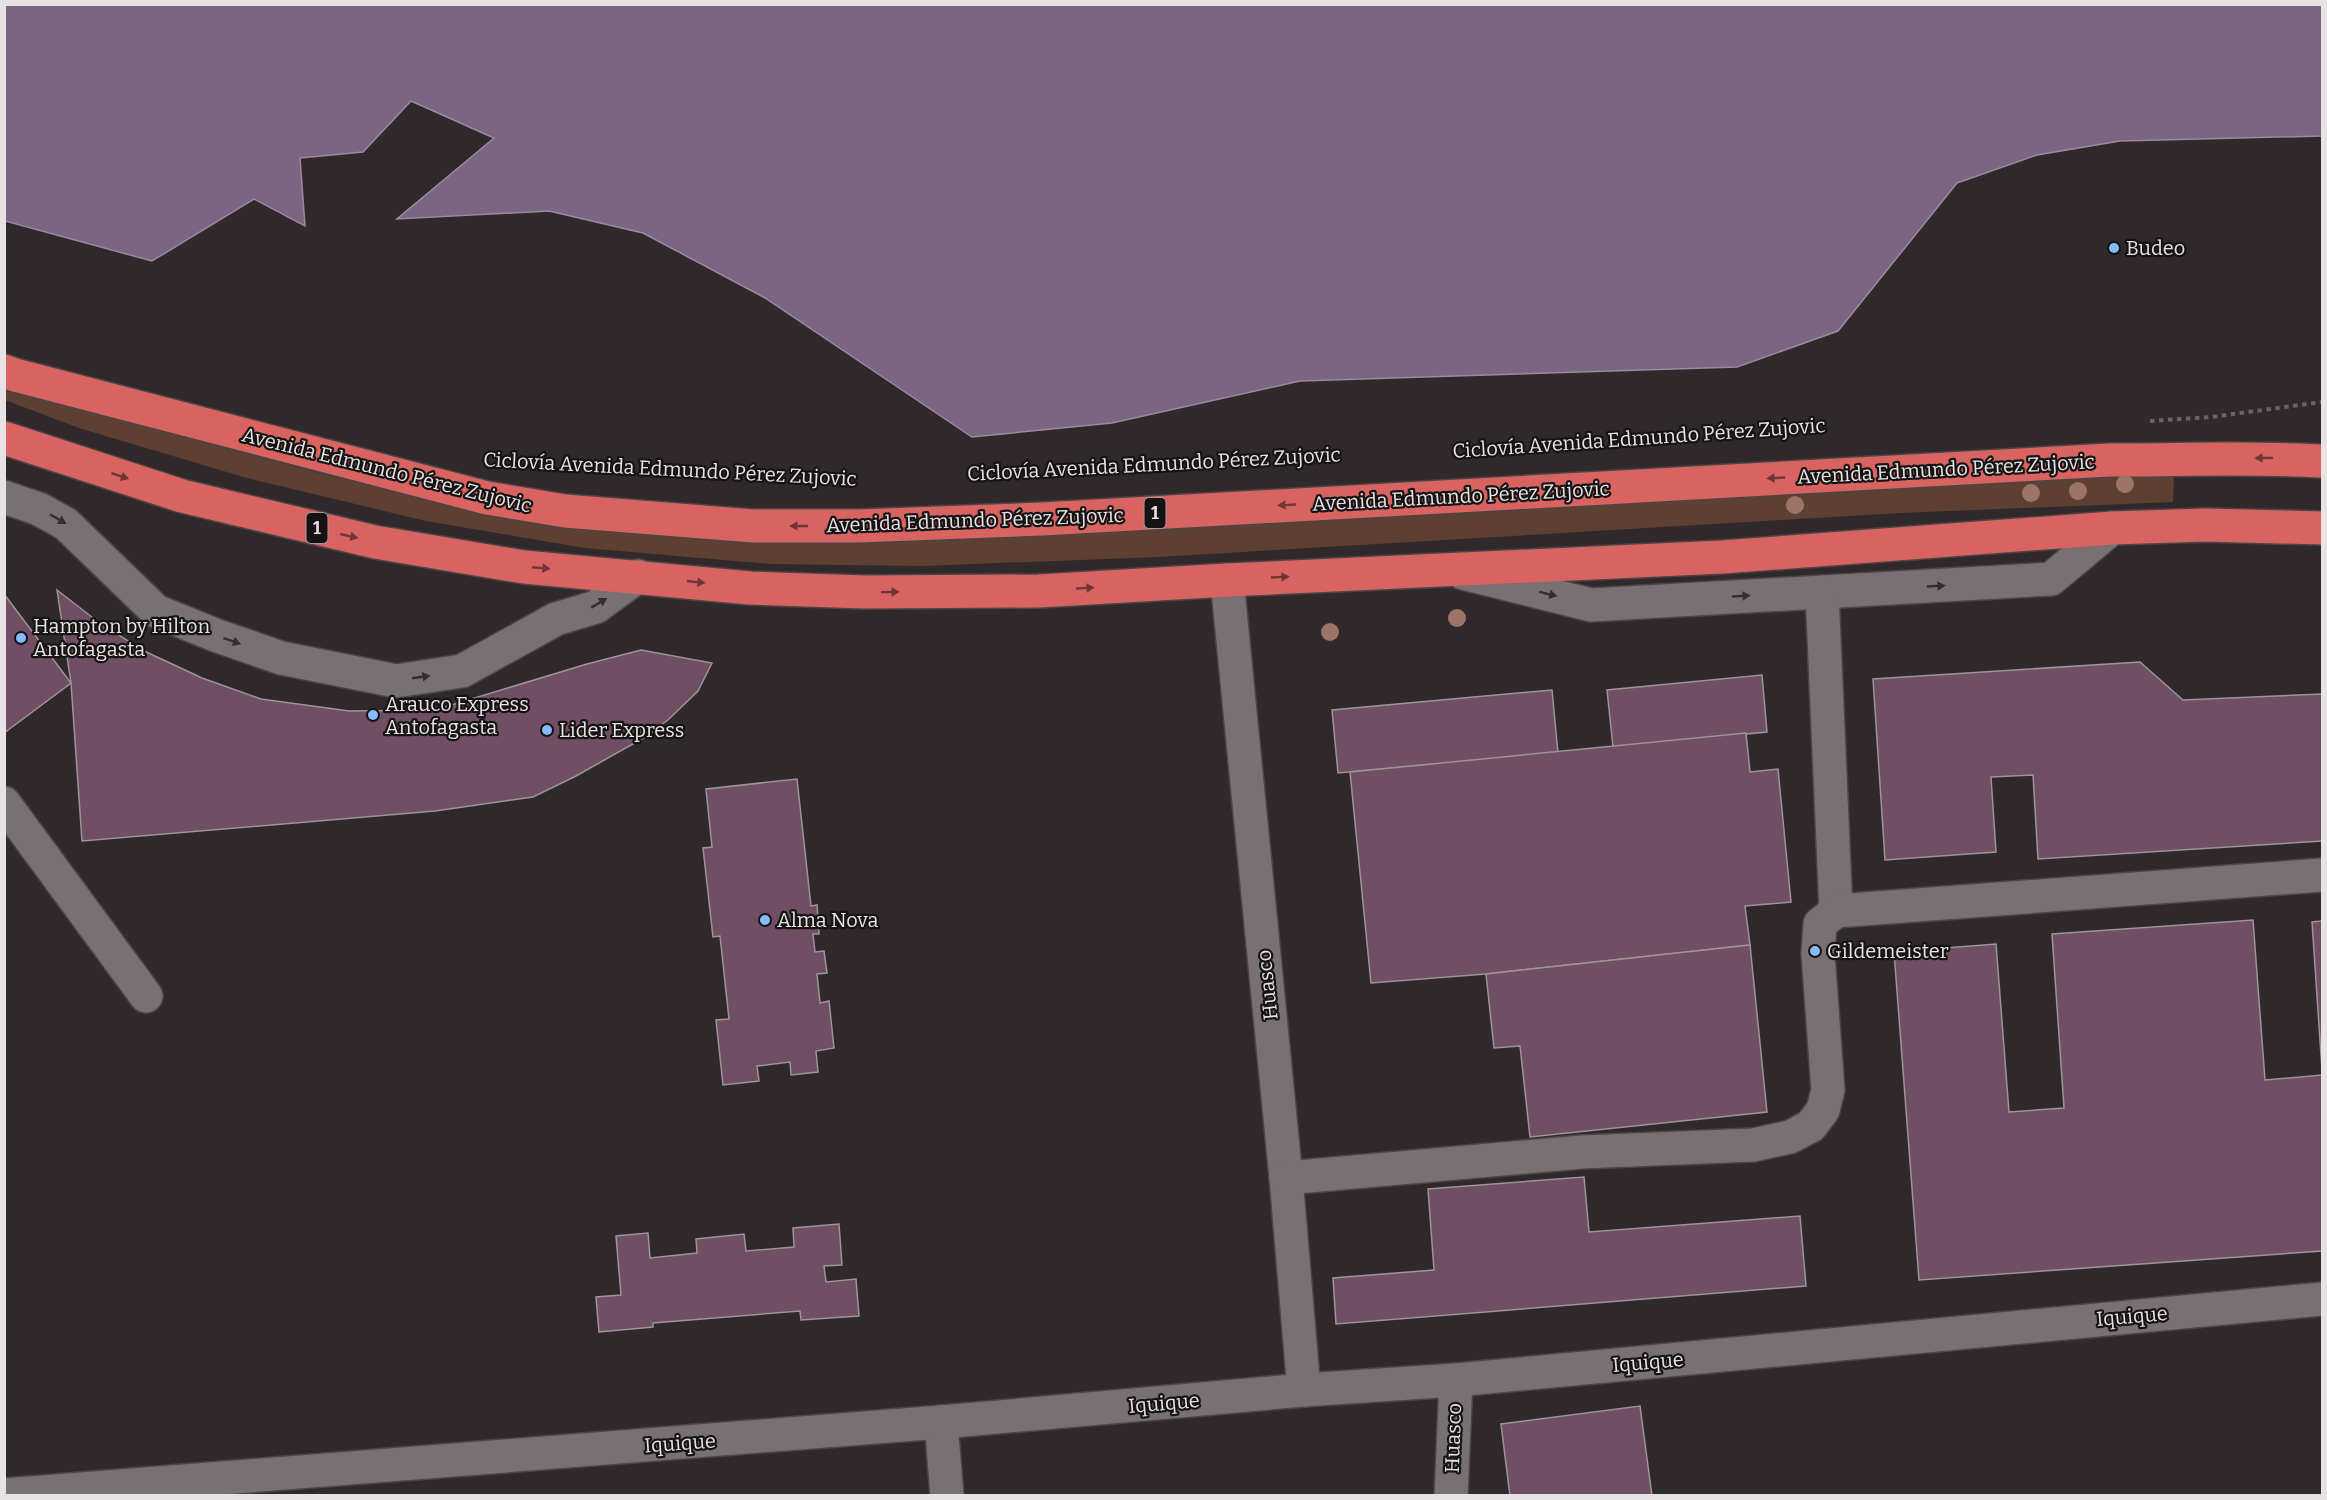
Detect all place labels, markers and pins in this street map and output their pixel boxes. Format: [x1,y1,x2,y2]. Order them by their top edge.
place label: Budeo [2126,236,2185,260]
marker: Budeo [2107,241,2121,255]
place label: Hampton by Hilton Antofagasta [33,614,211,661]
marker: Hampton by Hilton Antofagasta [14,631,28,645]
place label: Arauco Express Antofagasta [385,692,529,739]
marker: Arauco Express Antofagasta [366,708,380,722]
place label: Lider Express [559,718,684,742]
marker: Lider Express [540,723,554,737]
place label: Alma Nova [777,908,878,932]
marker: Alma Nova [758,913,772,927]
place label: Gildemeister [1827,939,1949,963]
marker: Gildemeister [1808,944,1822,958]

